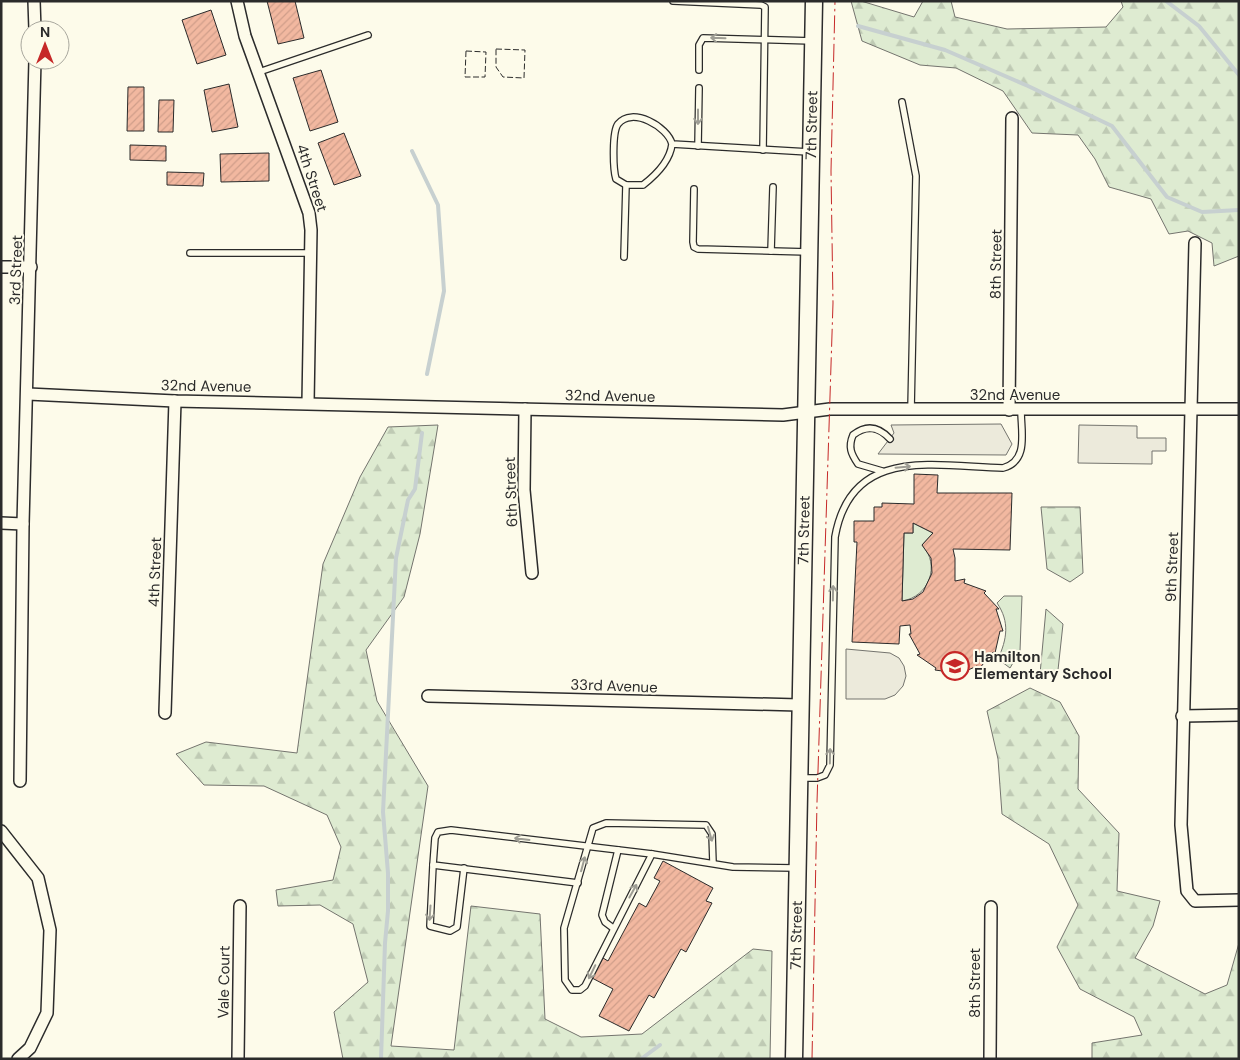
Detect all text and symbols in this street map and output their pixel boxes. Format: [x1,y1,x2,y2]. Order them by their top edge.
north arrow [20,20,70,70]
text: N [40,23,50,41]
one-way arrow [710,33,726,43]
street label: 7th Street [801,90,822,160]
one-way arrow [693,108,703,125]
street label: 4th Street [292,142,332,215]
street label: 8th Street [985,229,1007,299]
street label: 3rd Street [5,235,27,305]
street label: 32nd Avenue [161,375,251,397]
street label: 32nd Avenue [565,385,655,407]
street label: 32nd Avenue [970,385,1060,405]
street label: 6th Street [500,456,522,528]
one-way arrow [894,462,910,472]
street label: 7th Street [793,495,815,565]
street label: 9th Street [1161,531,1183,603]
street label: 4th Street [144,537,166,607]
one-way arrow [829,585,838,601]
place label: Hamilton Elementary School [974,647,1112,684]
school or university icon: Hamilton Elementary School [940,651,970,681]
street label: 33rd Avenue [570,674,658,698]
one-way arrow [825,748,835,764]
one-way arrow [705,826,715,842]
one-way arrow [514,833,530,843]
one-way arrow [579,856,589,872]
one-way arrow [629,884,639,899]
street label: 7th Street [786,900,807,970]
one-way arrow [425,905,434,921]
street label: Vale Court [213,945,235,1019]
street label: 8th Street [965,948,985,1018]
one-way arrow [587,964,597,979]

